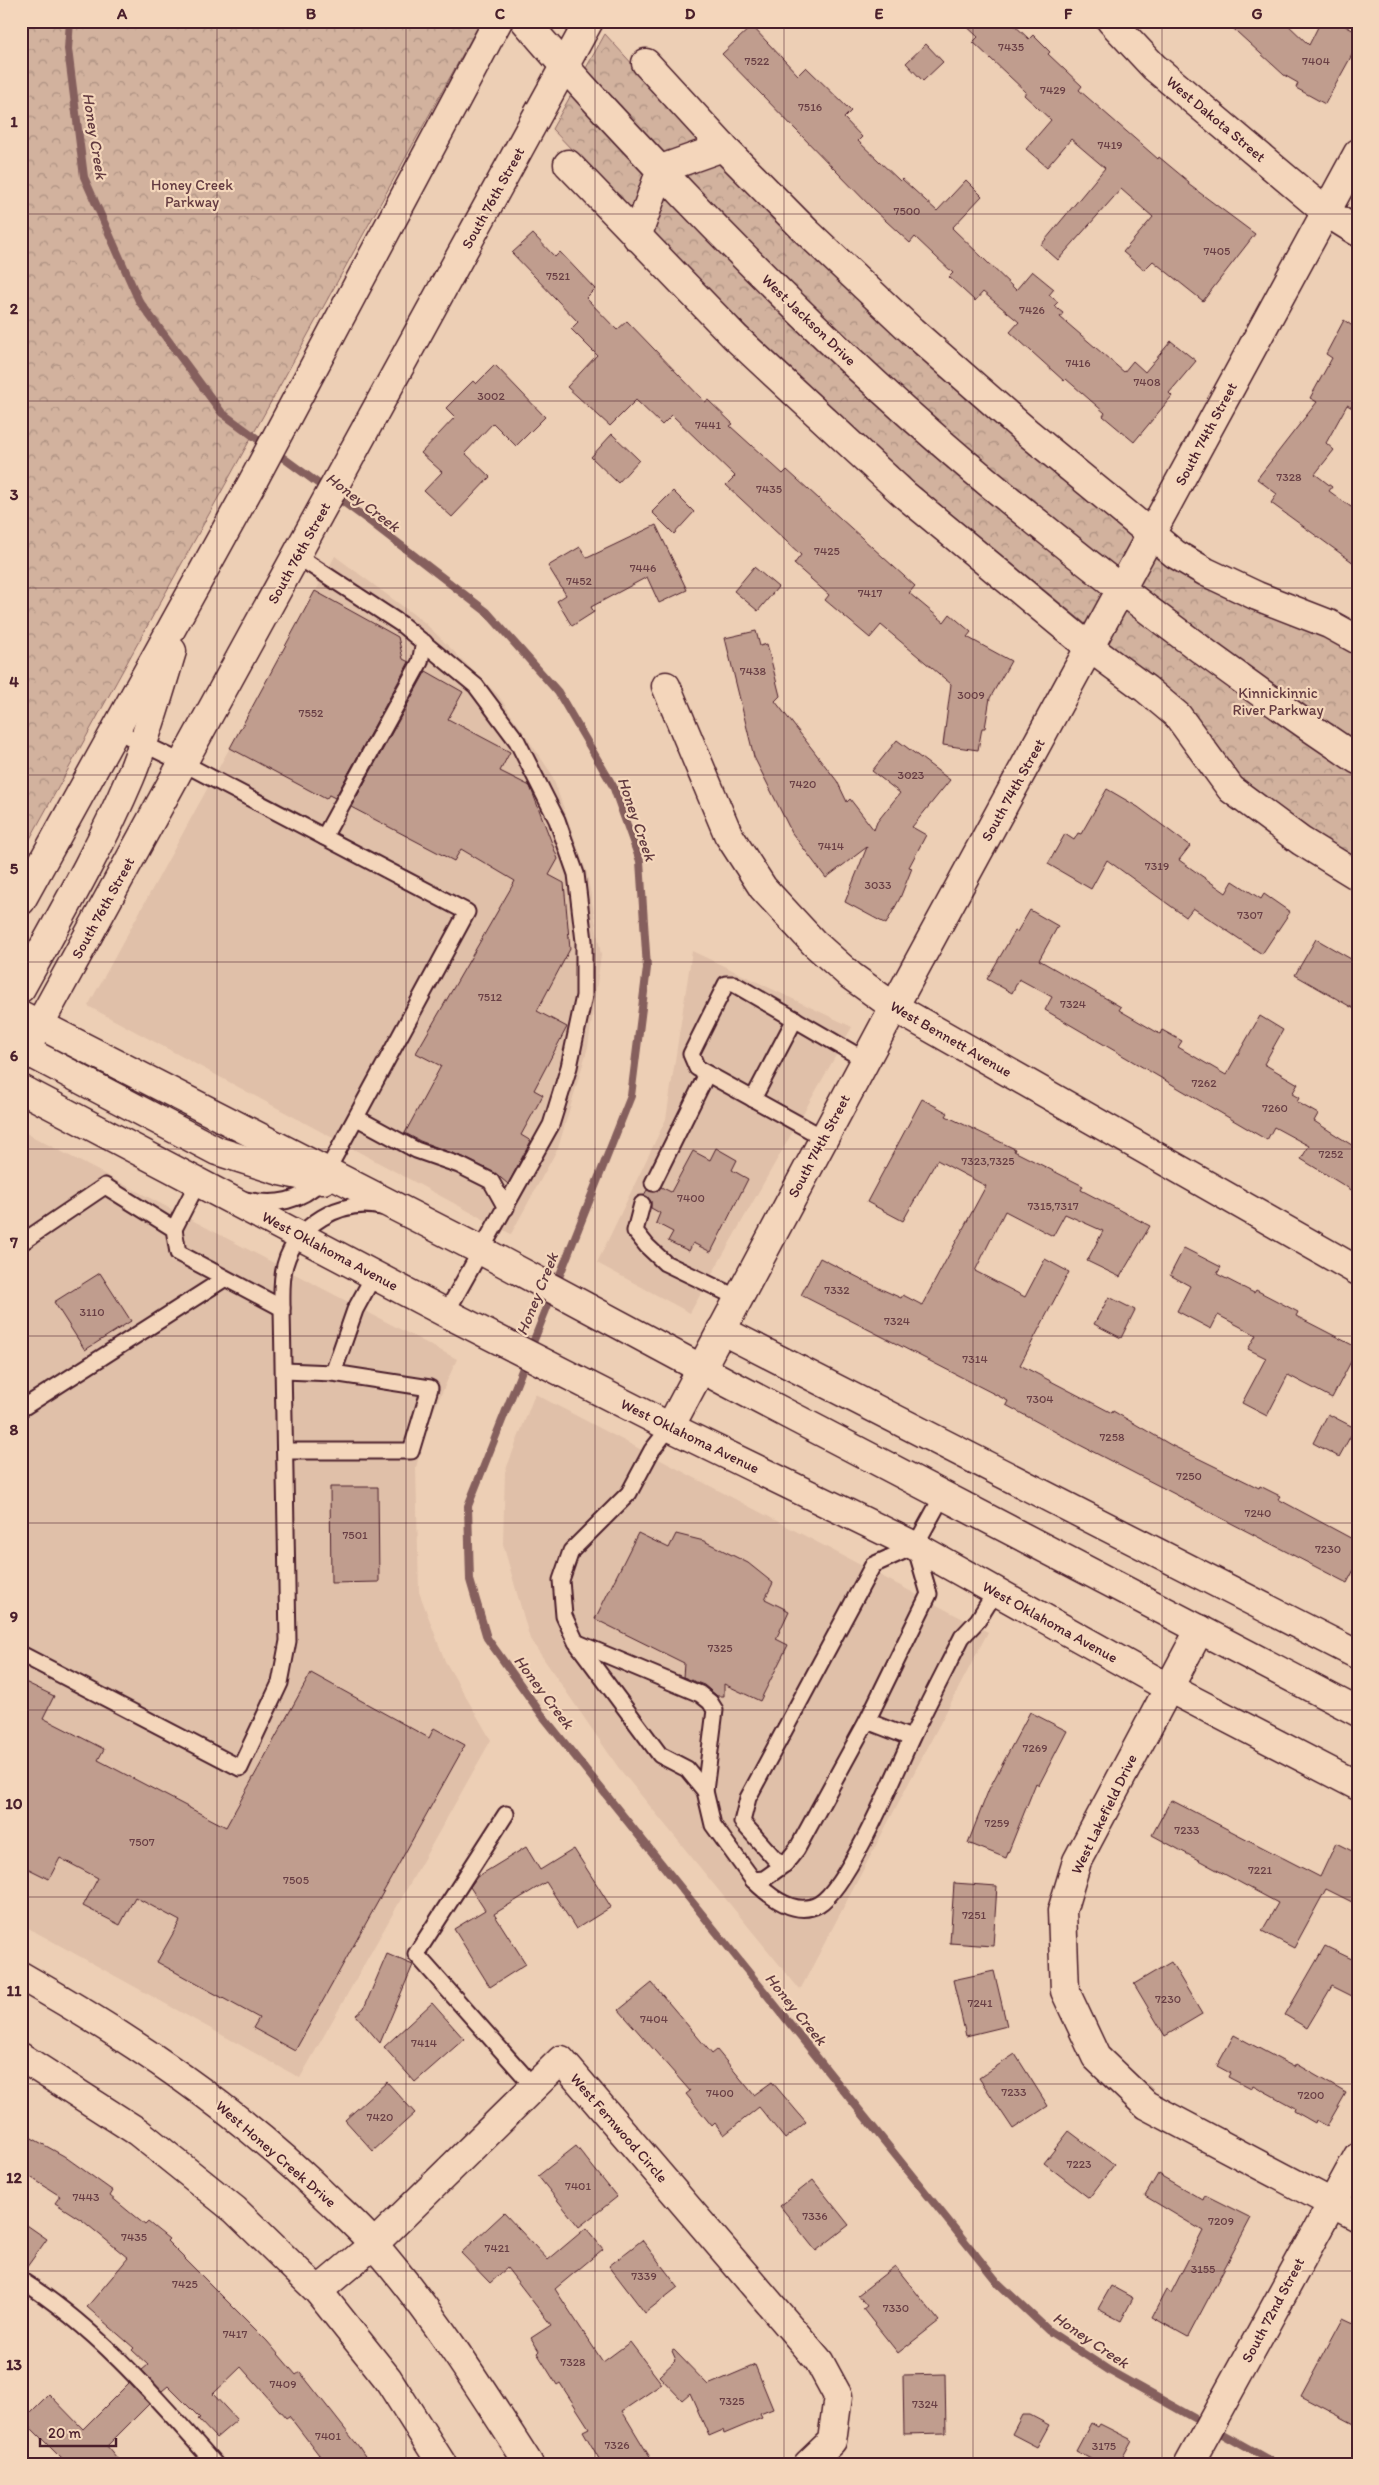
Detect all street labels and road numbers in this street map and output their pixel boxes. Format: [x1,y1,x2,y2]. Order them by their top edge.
street label: West Dakota Street [1163,72,1270,166]
street label: South 76th Street [458,144,529,252]
street label: West Jackson Drive [758,270,860,370]
street label: South 74th Street [1171,379,1241,489]
street label: South 76th Street [264,499,335,607]
street label: South 74th Street [977,735,1049,844]
street label: South 76th Street [68,854,139,962]
street label: West Bennett Avenue [887,997,1015,1081]
street label: South 74th Street [784,1091,854,1201]
street label: West Oklahoma Avenue [259,1207,401,1295]
street label: West Oklahoma Avenue [618,1395,762,1477]
street label: West Oklahoma Avenue [979,1577,1121,1667]
street label: West Lakefield Drive [1067,1751,1141,1877]
street label: West Fernwood Circle [567,2070,671,2186]
street label: West Honey Creek Drive [212,2097,340,2211]
street label: South 72nd Street [1238,2254,1308,2366]

